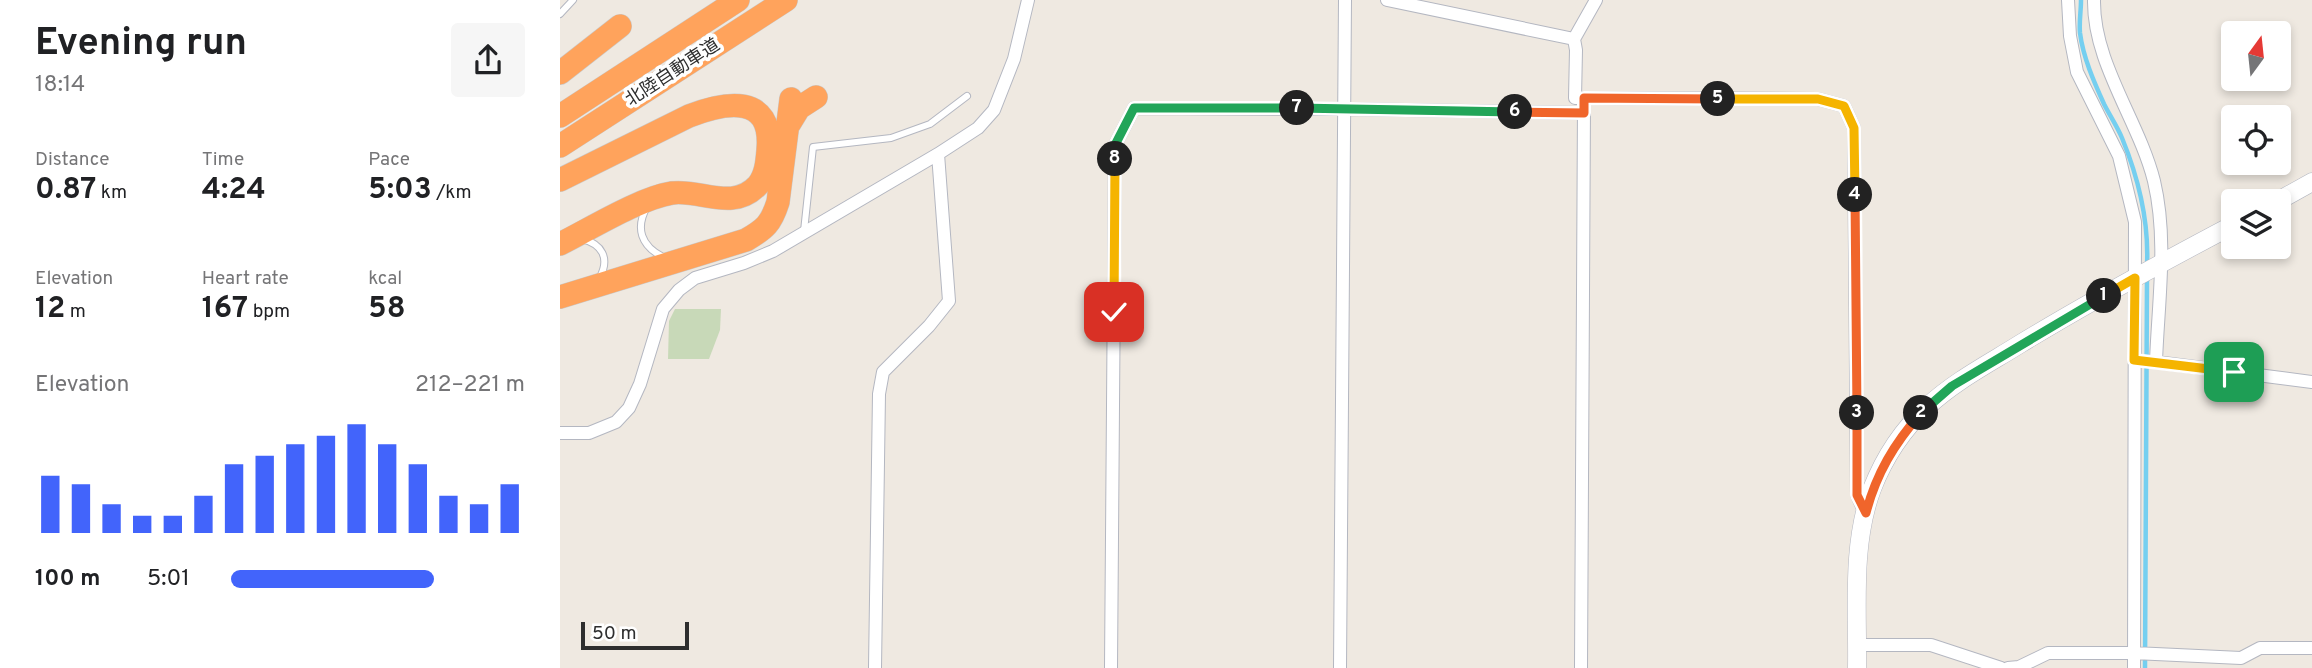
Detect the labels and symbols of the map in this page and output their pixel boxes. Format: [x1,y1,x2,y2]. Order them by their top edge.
north arrow [2221,21,2291,91]
street label: 北陸自動車道 [621,34,725,112]
pin: 5 [1700,82,1736,116]
pin: 7 [1280,90,1314,126]
pin: 6 [1497,94,1532,130]
pin: 8 [1098,142,1132,176]
pin: 4 [1838,178,1872,212]
pin: 1 [2086,278,2122,314]
pin [1084,282,1144,342]
pin [2204,342,2264,402]
pin: 3 [1840,396,1874,430]
pin: 2 [1904,396,1938,430]
scale bar [581,619,690,651]

